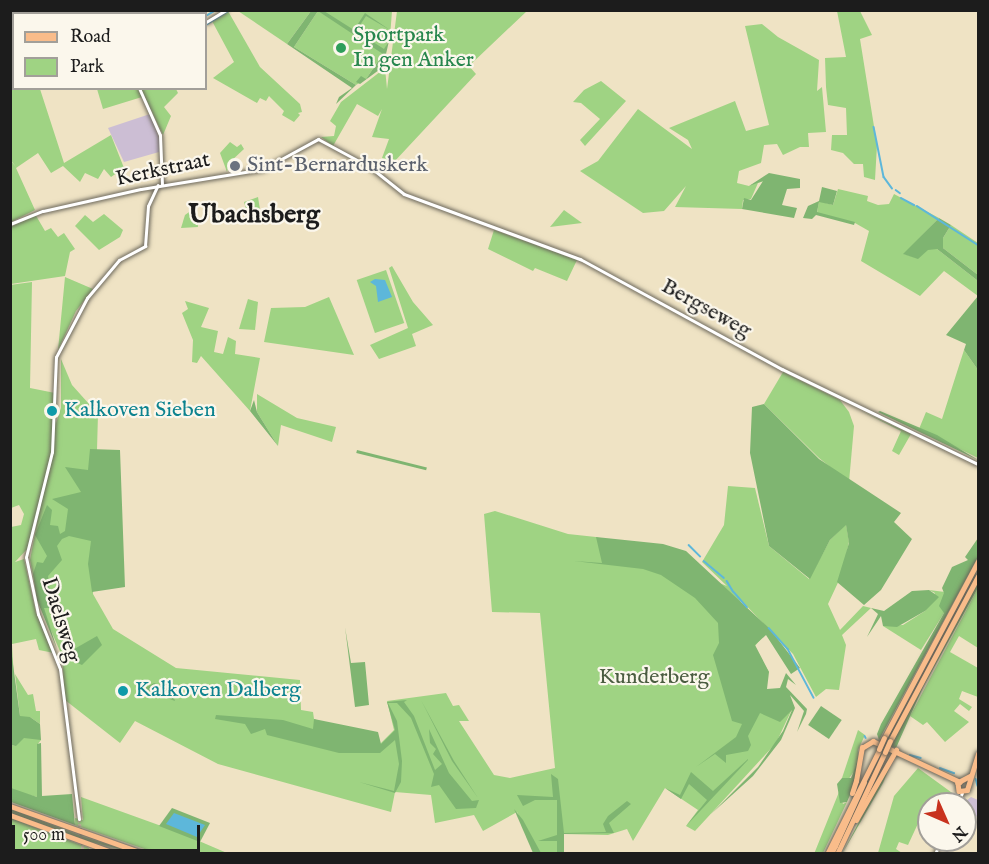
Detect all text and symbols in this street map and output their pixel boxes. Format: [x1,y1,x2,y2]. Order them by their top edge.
legend [12,12,207,90]
place label: Sportpark In gen Anker [353,22,474,74]
text: Road [70,26,111,49]
marker: Sportpark In gen Anker [334,41,348,55]
text: Park [70,56,104,79]
street label: Kerkstraat [113,147,213,193]
place label: Sint-Bernarduskerk [247,153,428,179]
marker: Sint-Bernarduskerk [228,159,242,173]
district label: Ubachsberg [188,199,320,231]
street label: Bergseweg [656,273,756,345]
place label: Kalkoven Sieben [64,398,216,424]
marker: Kalkoven Sieben [45,404,59,418]
street label: Daelsweg [35,574,85,666]
park label: Kunderberg [599,665,709,691]
place label: Kalkoven Dalberg [135,678,301,704]
marker: Kalkoven Dalberg [116,684,130,698]
north arrow [917,792,977,852]
scale bar [15,813,202,851]
text: N [946,821,970,845]
text: 500 m [23,824,65,847]

